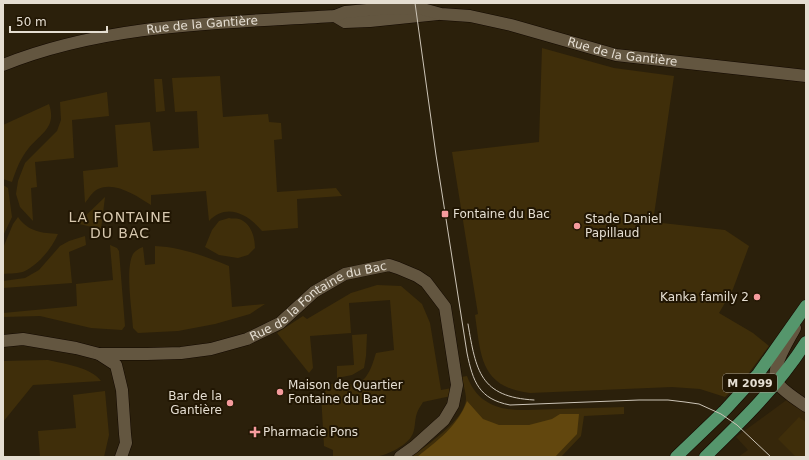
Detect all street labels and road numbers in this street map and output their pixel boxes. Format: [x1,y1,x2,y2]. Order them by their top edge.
street label: Rue de la Gantière [146,13,258,37]
street label: Rue de la Gantière [566,35,678,69]
street label: Rue de la Fontaine du Bac [247,259,388,344]
road number: M 2099 [723,374,777,392]

